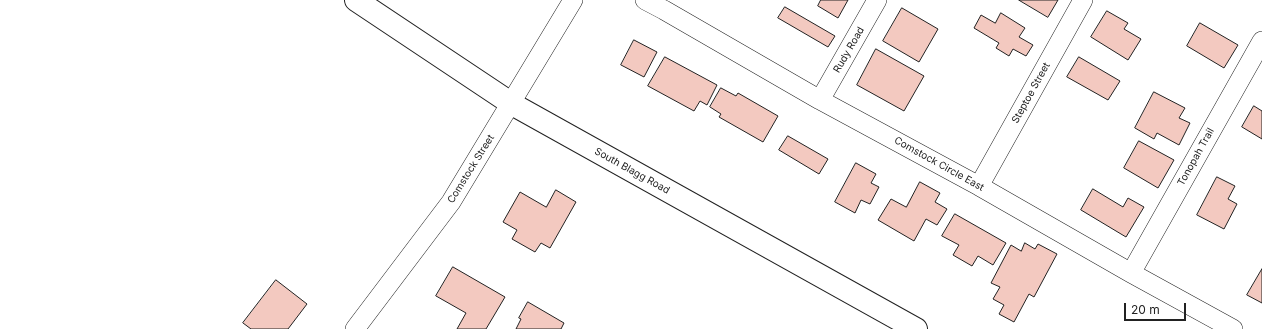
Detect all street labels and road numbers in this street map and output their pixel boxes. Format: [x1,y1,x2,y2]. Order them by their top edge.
street label: Rudy Road [831,25,867,75]
street label: Steptoe Street [1009,61,1053,125]
street label: Tonopah Trail [1175,126,1217,188]
street label: Comstock Street [445,132,497,206]
street label: Comstock Circle East [892,134,986,194]
street label: South Blagg Road [592,145,672,197]

